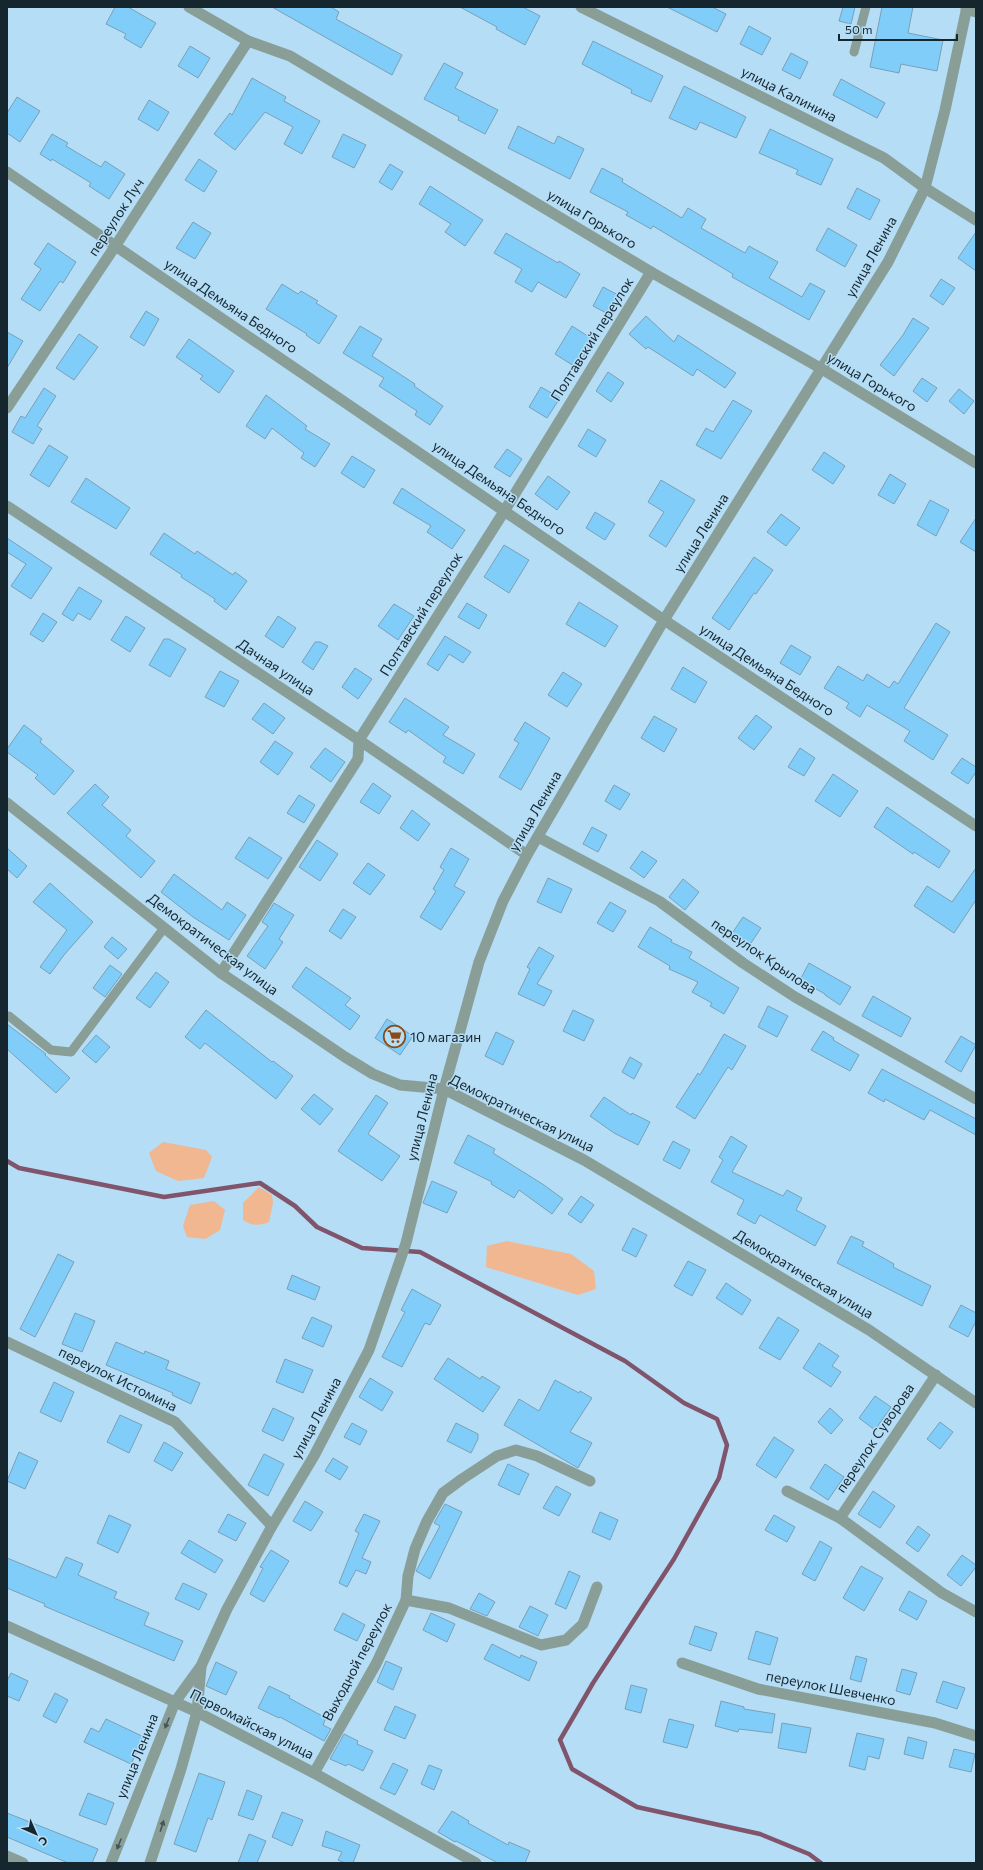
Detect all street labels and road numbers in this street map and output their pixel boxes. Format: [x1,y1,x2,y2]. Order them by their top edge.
street label: улица Калинина [739,62,840,125]
street label: переулок Луч [84,175,147,259]
street label: улица Горького [544,185,640,252]
street label: улица Ленина [841,213,900,300]
street label: улица Демьяна Бедного [162,255,301,356]
street label: Полтавский переулок [547,273,637,404]
street label: улица Горького [824,348,920,415]
street label: улица Демьяна Бедного [430,437,569,538]
street label: улица Ленина [669,490,732,575]
street label: Полтавский переулок [376,548,466,679]
street label: улица Демьяна Бедного [697,620,838,719]
street label: Дачная улица [235,635,318,699]
street label: улица Ленина [505,767,564,854]
street label: Демократическая улица [145,889,282,998]
street label: переулок Крылова [709,914,820,997]
street label: Демократическая улица [447,1070,597,1155]
street label: улица Ленина [402,1071,441,1163]
street label: Демократическая улица [732,1225,877,1322]
street label: переулок Истомина [56,1342,180,1415]
street label: улица Ленина [287,1374,344,1462]
street label: переулок Суворова [832,1380,917,1495]
street label: Выходной переулок [318,1599,395,1724]
street label: переулок Шевченко [765,1667,897,1708]
street label: Первомайская улица [187,1685,317,1762]
street label: улица Ленина [112,1711,161,1801]

